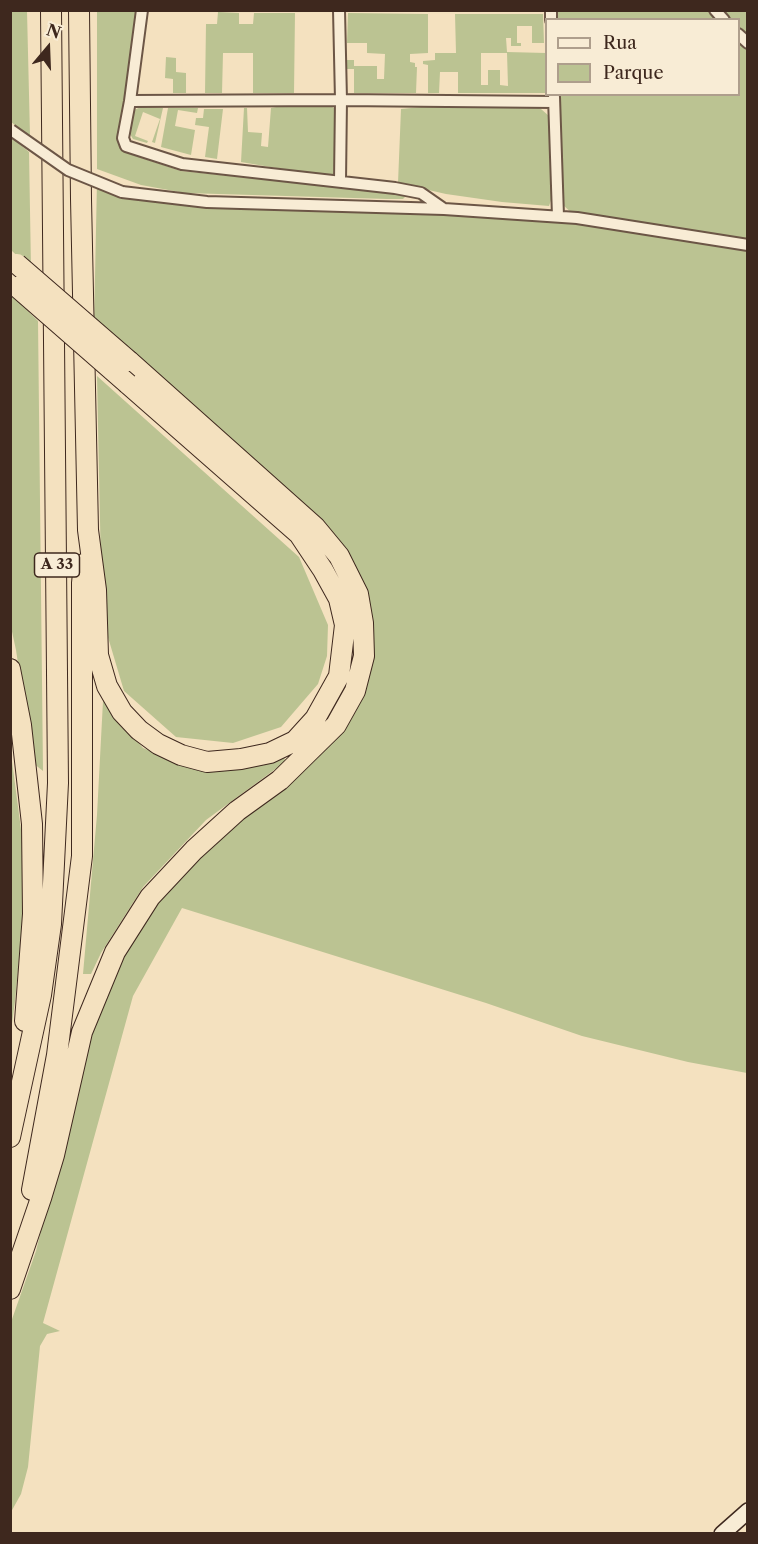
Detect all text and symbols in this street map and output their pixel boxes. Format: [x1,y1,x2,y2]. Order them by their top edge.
north arrow [18,18,78,78]
legend [545,18,740,96]
text: N [44,19,64,43]
text: Rua [603,32,637,54]
text: Parque [603,62,664,84]
road number: A 33 [34,553,80,577]

